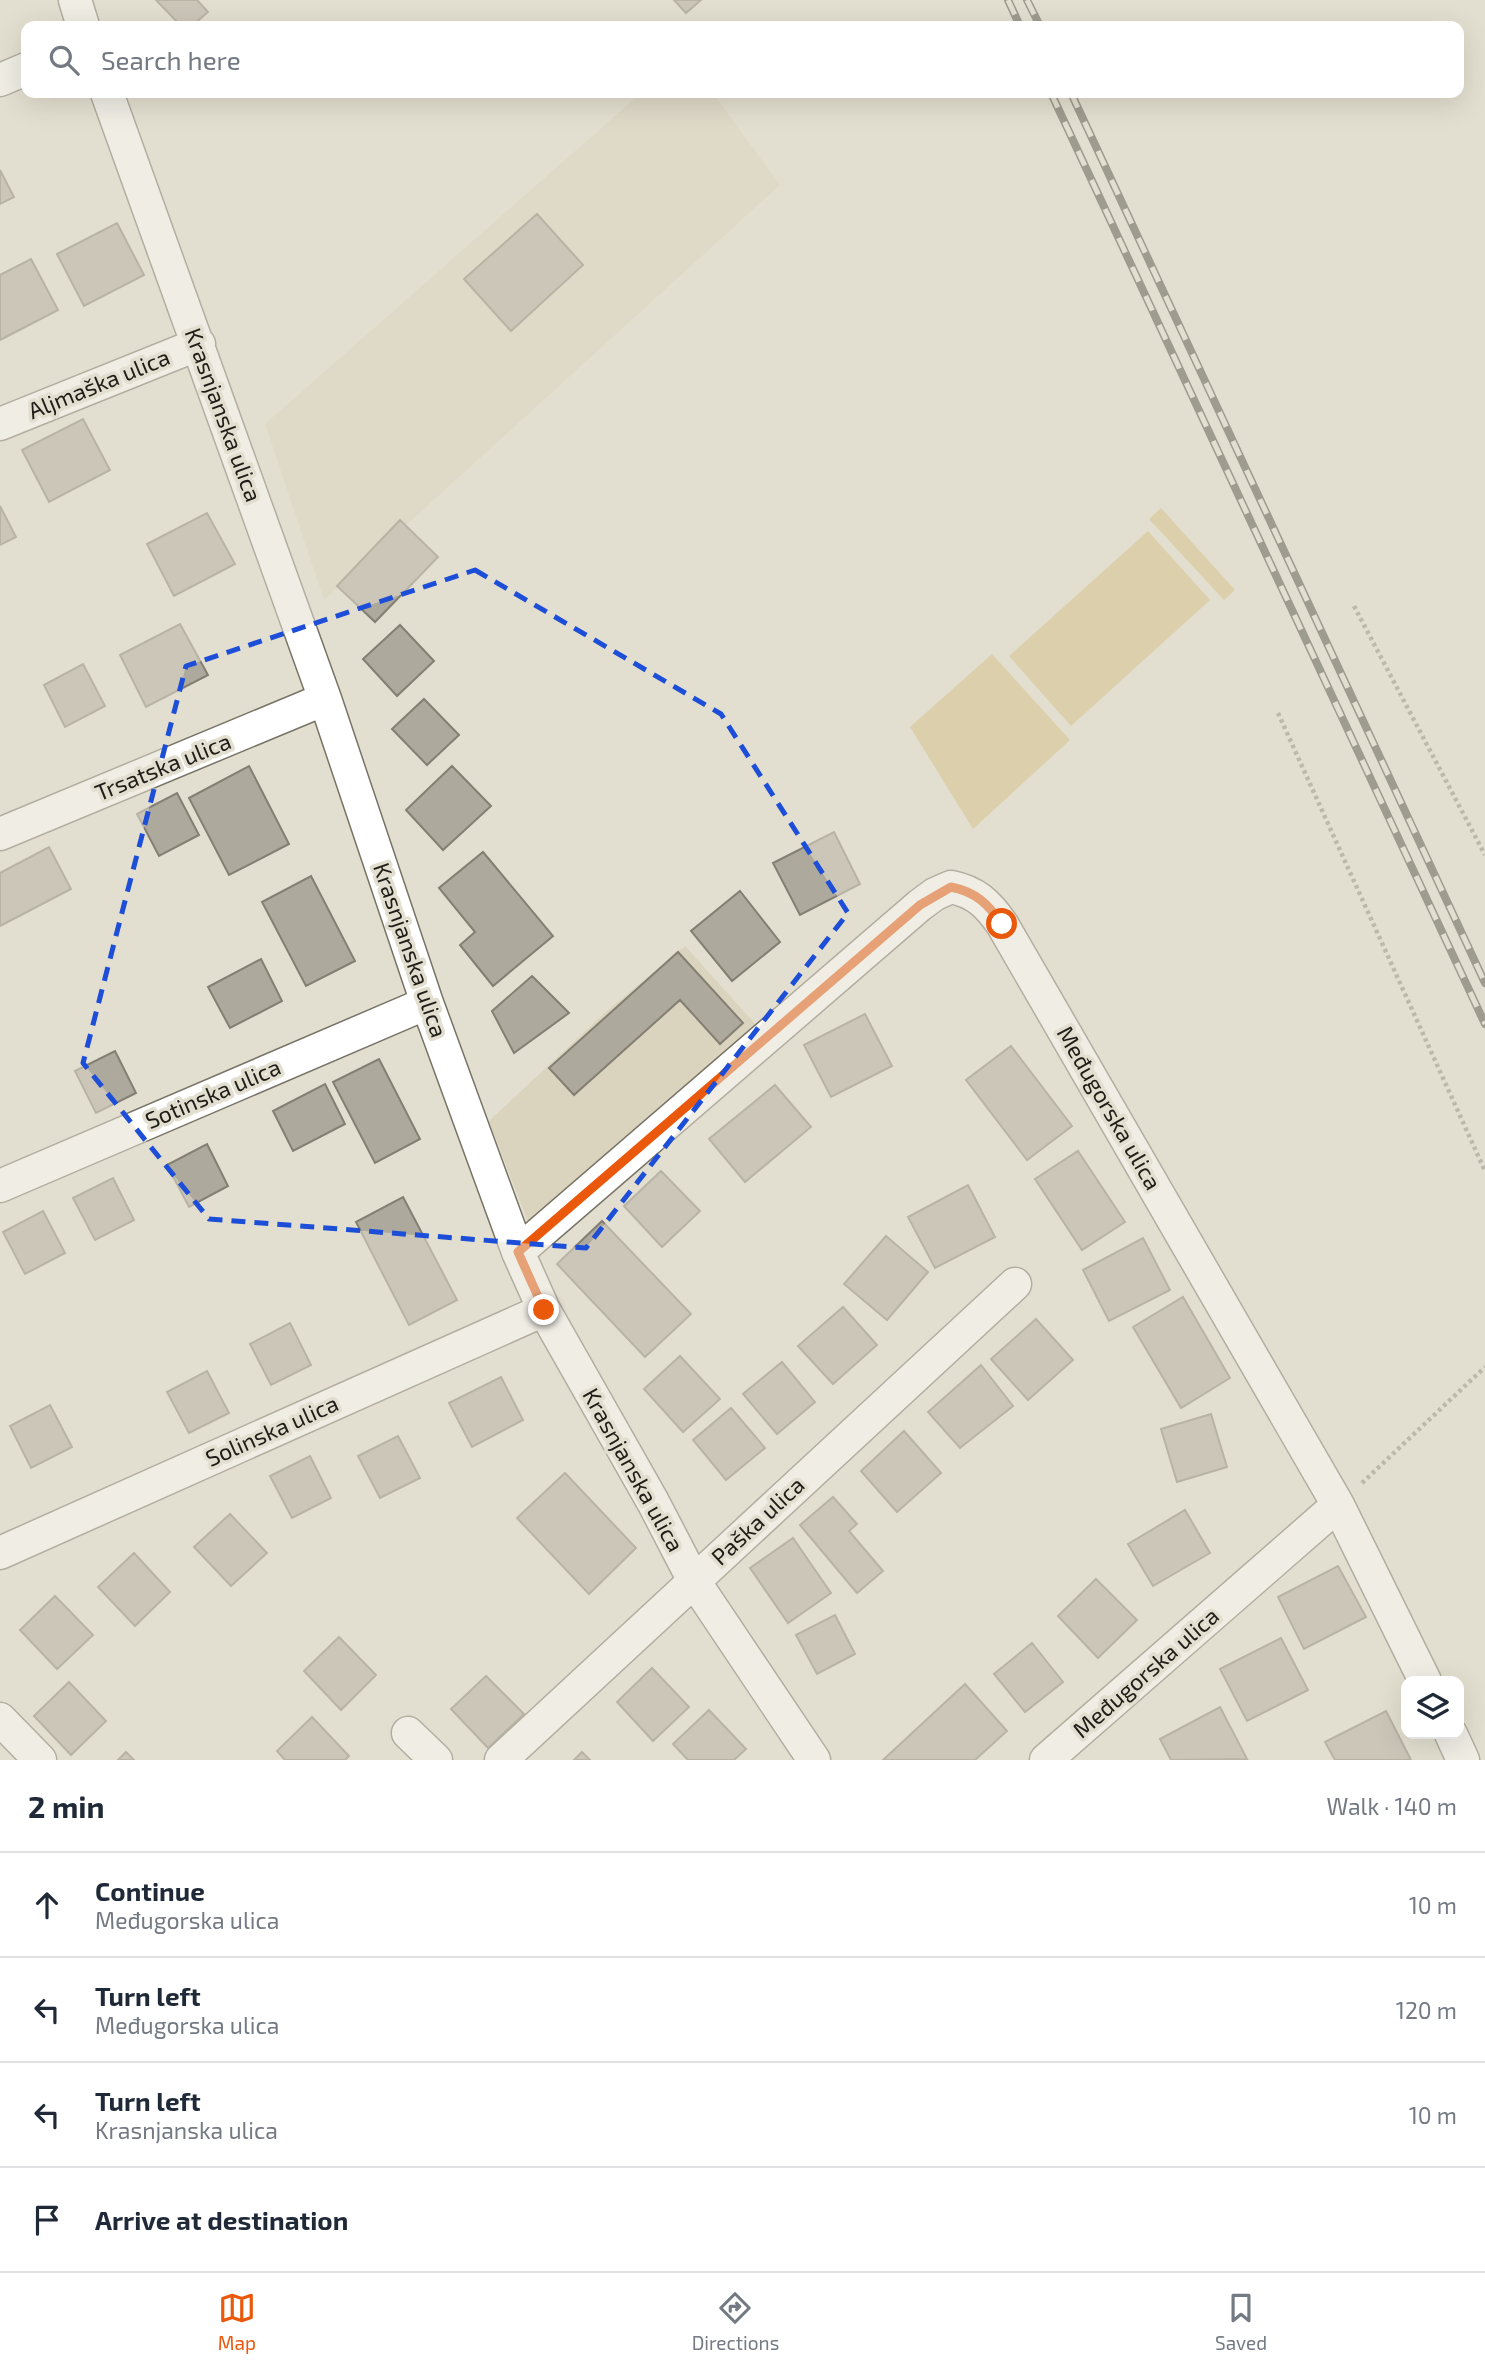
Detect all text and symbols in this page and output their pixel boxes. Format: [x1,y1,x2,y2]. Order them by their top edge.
search box [21,21,1464,98]
icon: search [45,41,83,79]
text: Search here [101,44,241,75]
street label: Krasnjanska ulica [180,324,268,505]
street label: Aljmaška ulica [24,342,174,424]
street label: Trsatska ulica [91,726,235,806]
street label: Krasnjanska ulica [368,859,454,1041]
route start [986,908,1017,939]
street label: Međugorska ulica [1052,1021,1168,1194]
street label: Sotinska ulica [141,1052,285,1134]
route end [528,1294,559,1325]
street label: Krasnjanska ulica [577,1383,690,1556]
street label: Solinska ulica [201,1388,342,1472]
street label: Paška ulica [705,1470,810,1570]
street label: Međugorska ulica [1067,1601,1224,1743]
map controls [1401,1676,1464,1739]
button: layers [1401,1676,1464,1739]
text: 2 min [28,1788,105,1824]
text: Walk · 140 m [1326,1792,1457,1820]
text: Continue [95,1875,205,1906]
icon: ahead [28,1886,66,1924]
text: 10 m [1409,1891,1457,1919]
text: Međugorska ulica [95,1906,279,1934]
text: Turn left [95,1980,201,2011]
icon: left [28,1991,66,2029]
text: 120 m [1396,1996,1457,2024]
text: Međugorska ulica [95,2011,279,2039]
text: Turn left [95,2085,201,2116]
icon: left [28,2096,66,2134]
text: 10 m [1409,2101,1457,2129]
text: Krasnjanska ulica [95,2116,278,2144]
icon: arrive [28,2201,66,2239]
text: Arrive at destination [95,2204,348,2235]
tab: Map [218,2289,256,2354]
tab: Directions [692,2289,779,2354]
tab: Saved [1215,2289,1267,2354]

